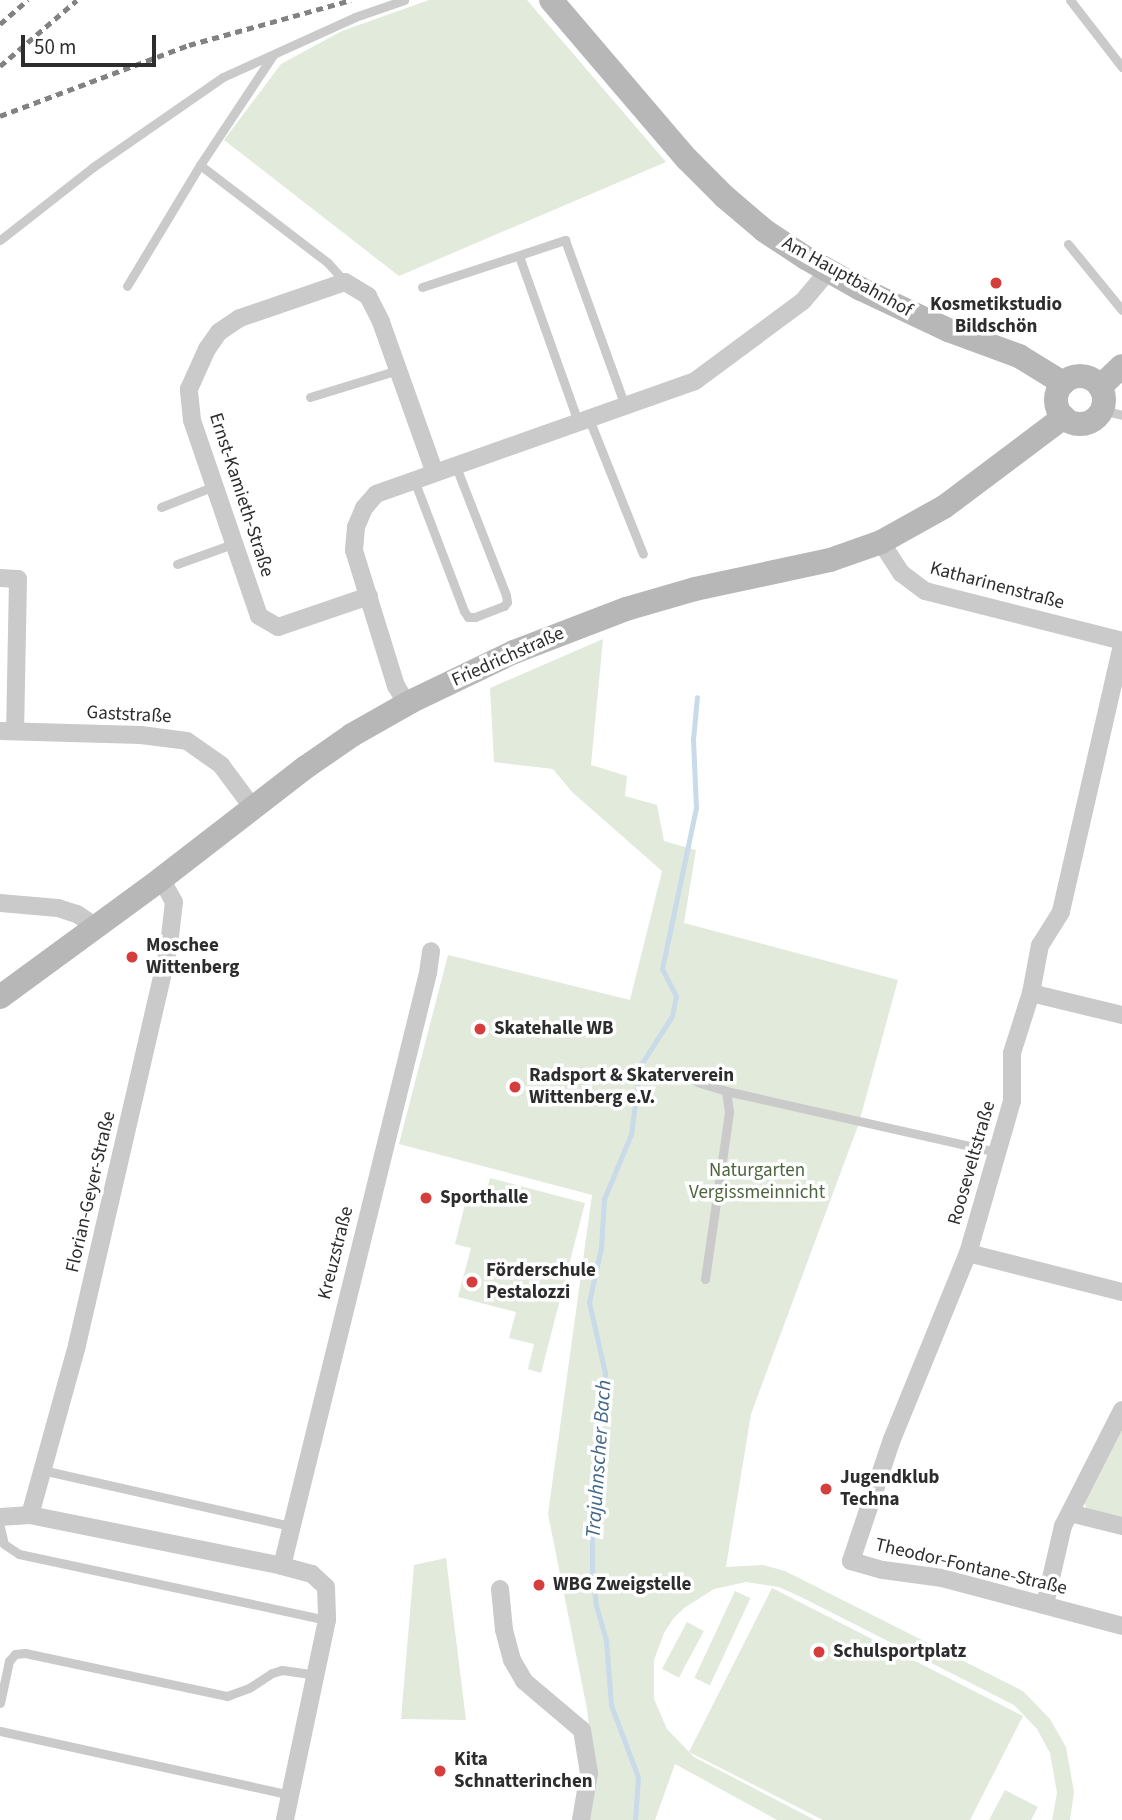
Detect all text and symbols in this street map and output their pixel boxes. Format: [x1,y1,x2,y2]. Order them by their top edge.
scale bar [24,21,159,65]
text: 50 m [34,32,76,62]
street label: Am Hauptbahnhof [778,232,916,322]
marker: Kosmetikstudio Bildschön [988,275,1004,291]
place label: Kosmetikstudio Bildschön [930,294,1062,338]
street label: Ernst-Kamieth-Straße [204,410,278,580]
street label: Katharinenstraße [927,557,1067,615]
street label: Friedrichstraße [448,622,568,692]
street label: Gaststraße [86,701,172,729]
place label: Moschee Wittenberg [146,935,239,979]
marker: Moschee Wittenberg [124,949,140,965]
place label: Skatehalle WB [494,1018,614,1040]
marker: Skatehalle WB [472,1021,488,1037]
place label: Radsport & Skaterverein Wittenberg e.V. [529,1065,734,1109]
marker: Radsport & Skaterverein Wittenberg e.V. [507,1079,523,1095]
street label: Rooseveltstraße [943,1098,1001,1228]
street label: Florian-Geyer-Straße [61,1109,121,1275]
park label: Naturgarten Vergissmeinnicht [689,1160,825,1204]
place label: Sporthalle [440,1187,528,1209]
marker: Sporthalle [418,1190,434,1206]
street label: Kreuzstraße [313,1204,359,1302]
place label: Förderschule Pestalozzi [486,1260,596,1304]
marker: Förderschule Pestalozzi [464,1274,480,1290]
water label: Trajuhnscher Bach [580,1379,616,1539]
place label: Jugendklub Techna [840,1467,939,1511]
marker: Jugendklub Techna [818,1481,834,1497]
street label: Theodor-Fontane-Straße [873,1534,1069,1600]
place label: WBG Zweigstelle [553,1574,691,1596]
marker: WBG Zweigstelle [531,1577,547,1593]
place label: Schulsportplatz [833,1641,966,1663]
marker: Schulsportplatz [811,1644,827,1660]
place label: Kita Schnatterinchen [454,1749,593,1793]
marker: Kita Schnatterinchen [432,1763,448,1779]

